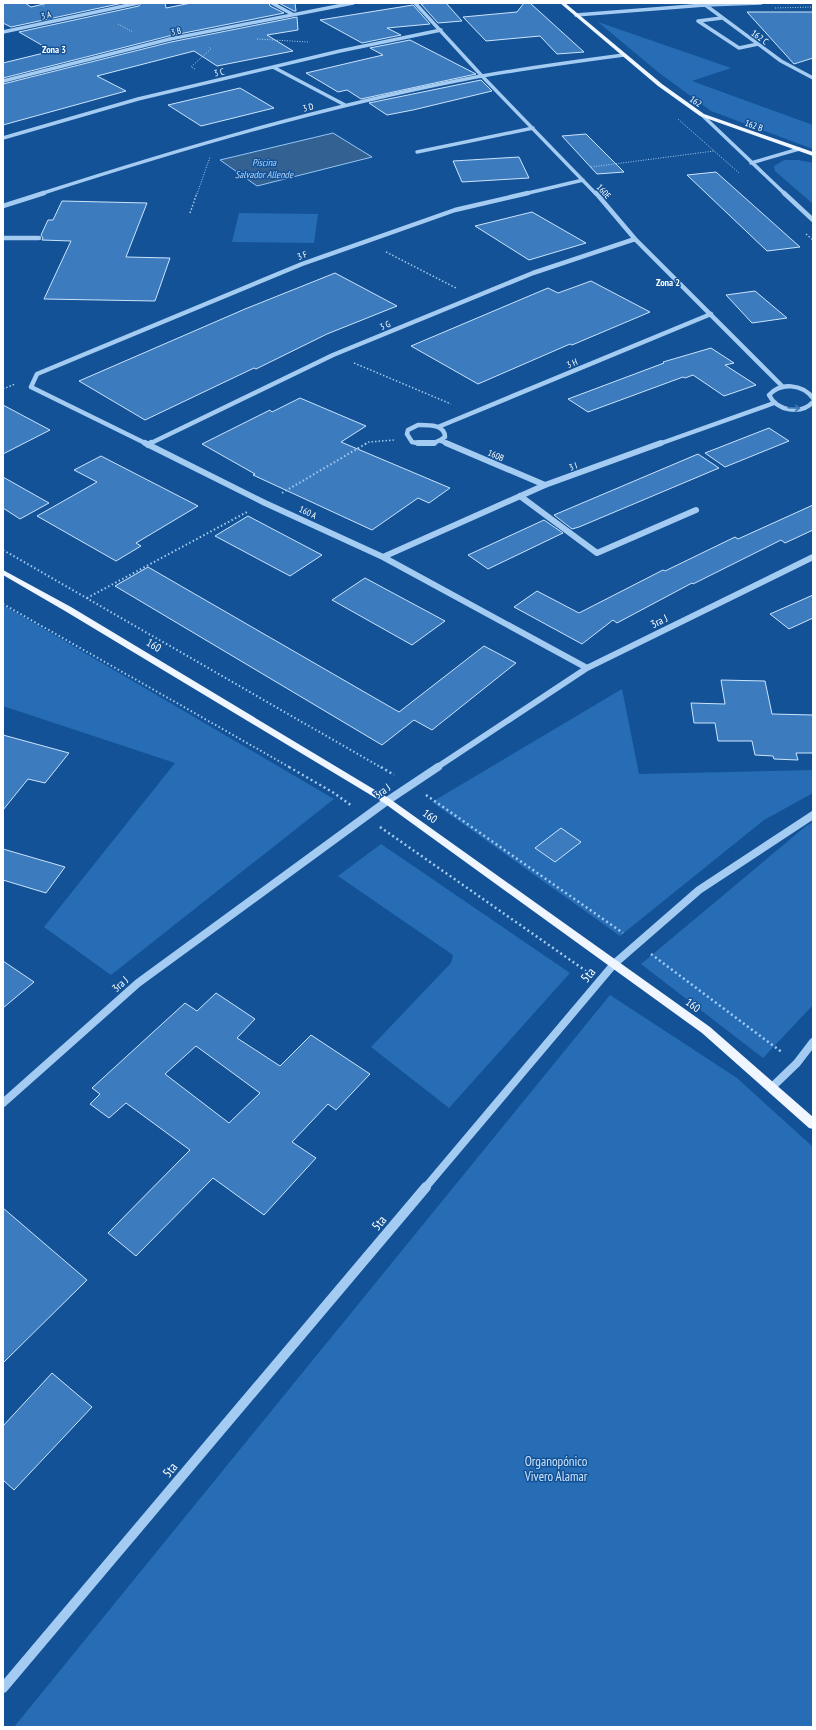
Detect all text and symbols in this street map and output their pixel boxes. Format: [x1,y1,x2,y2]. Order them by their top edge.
street label: 3 A [40,8,53,21]
street label: 3 B [170,25,182,37]
street label: 162 C [749,27,771,47]
district label: Zona 3 [42,43,66,56]
street label: 3 C [213,66,225,78]
street label: 162 [688,93,704,109]
street label: 3 D [301,100,315,114]
street label: 162 B [744,117,764,133]
water label: Piscina Salvador Allende [235,156,294,181]
street label: 160E [595,181,614,201]
street label: 3 F [296,248,309,262]
district label: Zona 2 [656,276,680,289]
street label: 3 G [378,318,392,332]
street label: 3 H [565,356,579,370]
one-way arrow [787,405,800,412]
street label: 160B [486,447,506,463]
street label: 3 I [567,459,579,473]
street label: 160 A [297,503,319,521]
street label: 3ra J [648,611,670,631]
street label: 160 [144,635,164,655]
street label: 3ra J [371,780,393,802]
street label: 160 [420,806,440,826]
street label: 5ta [577,964,599,986]
street label: 3ra J [109,973,131,995]
street label: 160 [683,995,703,1015]
street label: 5ta [368,1212,390,1234]
park label: Organopónico Vivero Alamar [524,1453,588,1485]
street label: 5ta [159,1459,181,1481]

